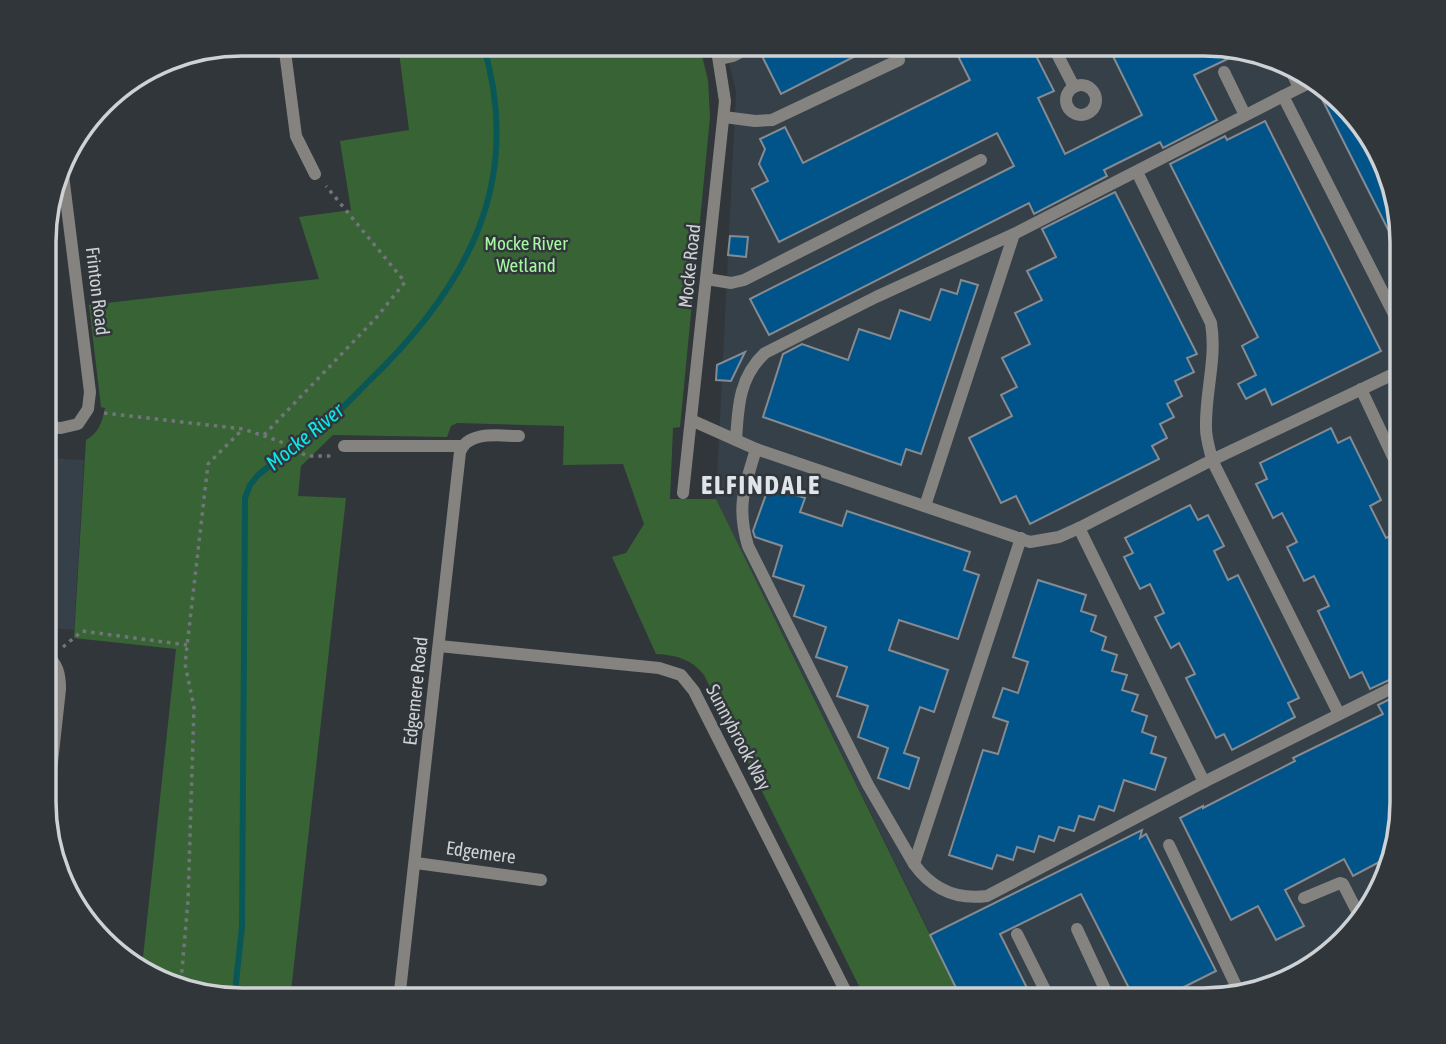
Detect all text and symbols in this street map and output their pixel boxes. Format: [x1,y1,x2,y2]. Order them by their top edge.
street label: Mocke Road [674,223,704,309]
park label: Mocke River Wetland [484,232,568,276]
street label: Frinton Road [82,246,114,336]
water label: Mocke River [261,397,348,475]
district label: ELFINDALE [701,470,821,500]
street label: Edgemere Road [398,636,432,746]
street label: Sunnybrook Way [702,680,776,794]
street label: Edgemere [445,836,517,868]

